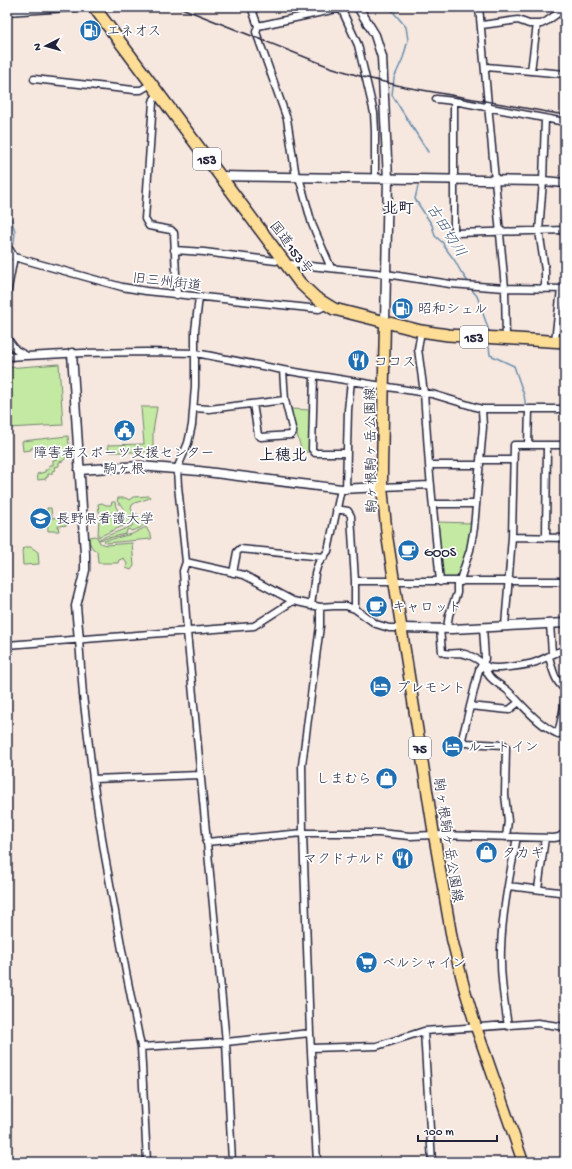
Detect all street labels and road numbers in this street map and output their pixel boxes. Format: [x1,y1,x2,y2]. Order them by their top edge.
road number: 153 [193,148,221,170]
street label: 国道153号 [264,219,316,278]
street label: 旧三州街道 [131,271,202,296]
road number: 153 [460,326,488,348]
street label: 駒ヶ根駒ヶ岳公園線 [363,387,382,513]
road number: 75 [409,737,431,759]
street label: 駒ヶ根駒ヶ岳公園線 [428,777,465,904]

